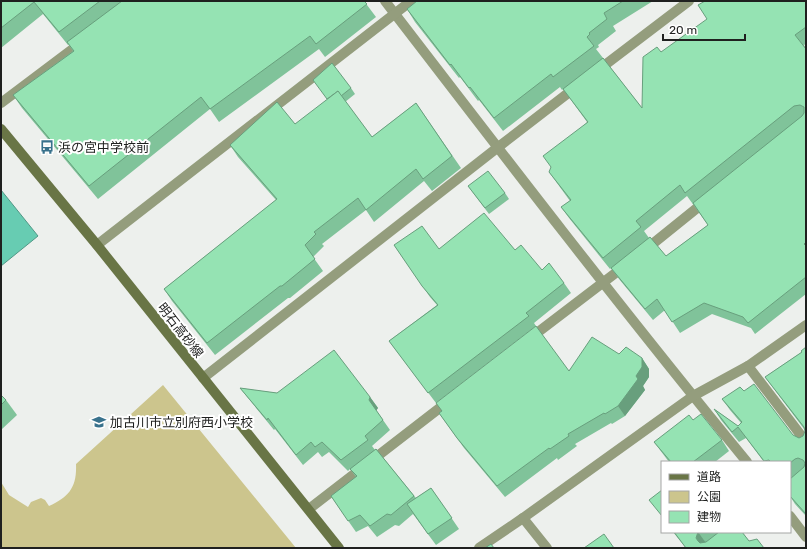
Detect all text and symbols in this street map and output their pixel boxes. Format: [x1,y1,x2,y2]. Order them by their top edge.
scale bar [663,16,745,42]
text: 20 m [669,23,697,37]
bus stop icon: 浜の宮中学校前 [39,139,55,155]
place label: 浜の宮中学校前 [58,140,149,155]
street label: 明石高砂線 [155,300,207,361]
school or university icon: 加古川市立別府西小学校 [91,414,107,430]
place label: 加古川市立別府西小学校 [110,415,253,430]
legend [661,461,791,533]
text: 道路 [697,470,721,484]
text: 公園 [697,490,721,504]
text: 建物 [697,510,721,524]

